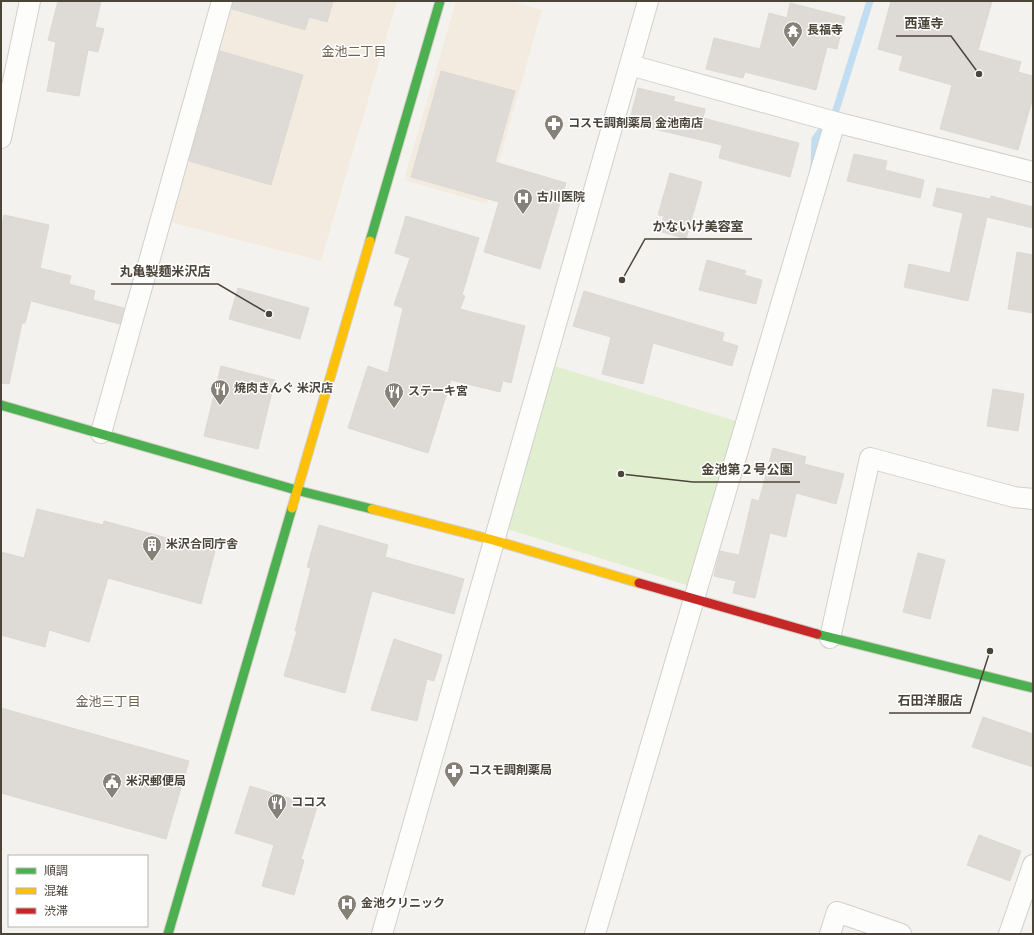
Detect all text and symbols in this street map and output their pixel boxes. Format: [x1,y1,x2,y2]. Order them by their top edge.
callout: 西蓮寺 [896,11,951,36]
text: 西蓮寺 [904,17,944,33]
temple icon: 長福寺 [782,20,804,48]
place label: 長福寺 [807,23,843,39]
district label: 金池二丁目 [321,45,387,61]
pharmacy icon: コスモ調剤薬局 金池南店 [543,113,565,141]
place label: コスモ調剤薬局 金池南店 [568,116,703,132]
hospital icon: 古川医院 [512,187,534,215]
place label: 古川医院 [537,190,585,206]
callout: かないけ美容室 [645,214,752,239]
text: かないけ美容室 [652,219,744,236]
callout: 丸亀製麺米沢店 [111,259,218,284]
text: 丸亀製麺米沢店 [119,264,211,281]
restaurant icon: 焼肉きんぐ 米沢店 [209,378,231,406]
place label: 焼肉きんぐ 米沢店 [234,381,333,397]
restaurant icon: ステーキ宮 [383,381,405,409]
place label: ステーキ宮 [408,384,468,400]
callout: 金池第２号公園 [693,457,800,482]
text: 金池第２号公園 [701,462,793,479]
building icon: 米沢合同庁舎 [141,534,163,562]
place label: 米沢合同庁舎 [166,537,238,553]
callout: 石田洋服店 [889,688,970,713]
text: 石田洋服店 [897,693,963,710]
district label: 金池三丁目 [75,695,141,711]
pharmacy icon: コスモ調剤薬局 [443,760,465,788]
place label: コスモ調剤薬局 [468,763,552,779]
public building icon: 米沢郵便局 [101,771,123,799]
place label: 米沢郵便局 [126,774,186,790]
restaurant icon: ココス [266,792,288,820]
place label: ココス [291,795,327,811]
legend [8,855,148,927]
text: 順調 [44,864,68,880]
text: 混雑 [44,884,68,900]
hospital icon: 金池クリニック [336,893,358,921]
place label: 金池クリニック [361,896,445,912]
text: 渋滞 [44,904,68,920]

